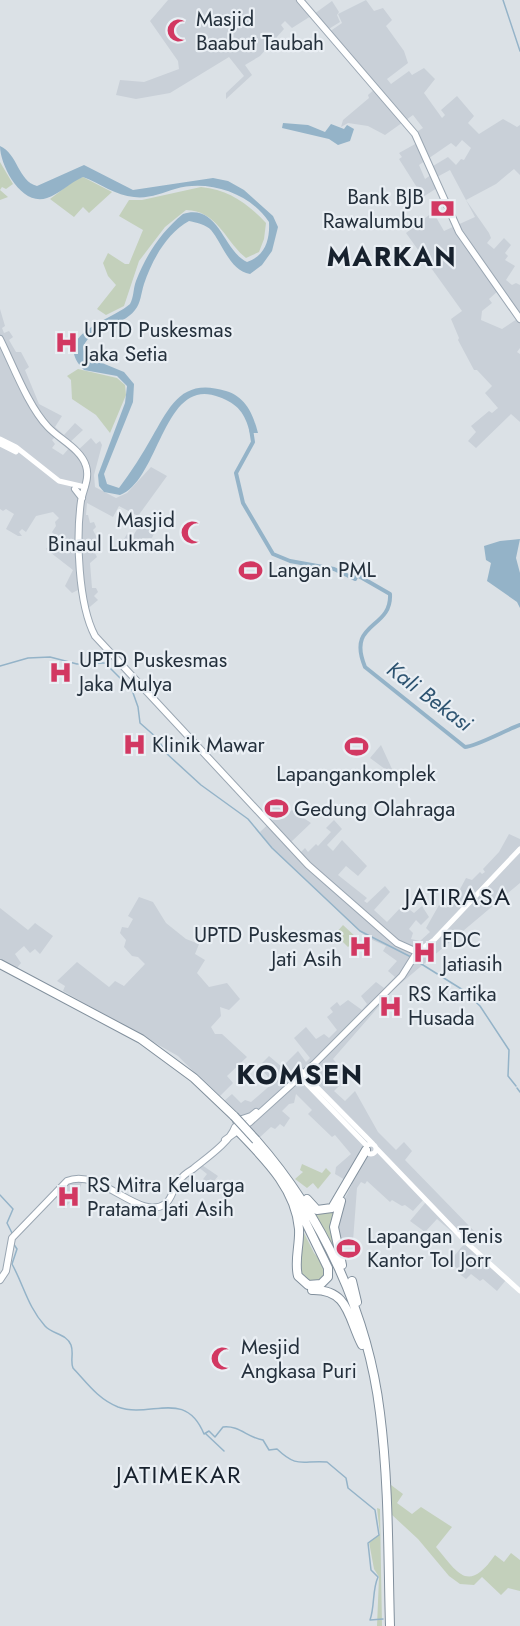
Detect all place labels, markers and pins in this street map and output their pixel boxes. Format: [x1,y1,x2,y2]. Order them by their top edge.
place label: Masjid Baabut Taubah [196,4,324,58]
mosque icon: Masjid Baabut Taubah [165,18,191,44]
place label: Bank BJB Rawalumbu [323,182,424,236]
bank icon: Bank BJB Rawalumbu [429,196,455,222]
place label: UPTD Puskesmas Jaka Setia [81,315,232,369]
hospital icon: UPTD Puskesmas Jaka Setia [53,329,79,355]
place label: Masjid Binaul Lukmah [48,505,175,559]
mosque icon: Masjid Binaul Lukmah [180,519,206,545]
place label: Langan PML [268,555,376,585]
sports icon: Langan PML [237,557,263,583]
place label: UPTD Puskesmas Jaka Mulya [76,645,227,699]
hospital icon: UPTD Puskesmas Jaka Mulya [48,659,74,685]
place label: Klinik Mawar [152,730,266,760]
hospital icon: Klinik Mawar [121,732,147,758]
sports icon: Lapangankomplek [343,733,369,759]
place label: Lapangankomplek [276,759,436,789]
place label: Gedung Olahraga [294,794,455,824]
sports icon: Gedung Olahraga [263,796,289,822]
place label: UPTD Puskesmas Jati Asih [194,920,342,974]
place label: FDC Jatiasih [439,925,503,979]
hospital icon: UPTD Puskesmas Jati Asih [347,934,373,960]
hospital icon: FDC Jatiasih [411,939,437,965]
place label: RS Kartika Husada [408,979,497,1033]
hospital icon: RS Kartika Husada [377,993,403,1019]
place label: RS Mitra Keluarga Pratama Jati Asih [87,1170,245,1224]
hospital icon: RS Mitra Keluarga Pratama Jati Asih [56,1184,82,1210]
place label: Lapangan Tenis Kantor Tol Jorr [367,1221,502,1275]
sports icon: Lapangan Tenis Kantor Tol Jorr [336,1235,362,1261]
place label: Mesjid Angkasa Puri [241,1332,357,1386]
mosque icon: Mesjid Angkasa Puri [210,1346,236,1372]

